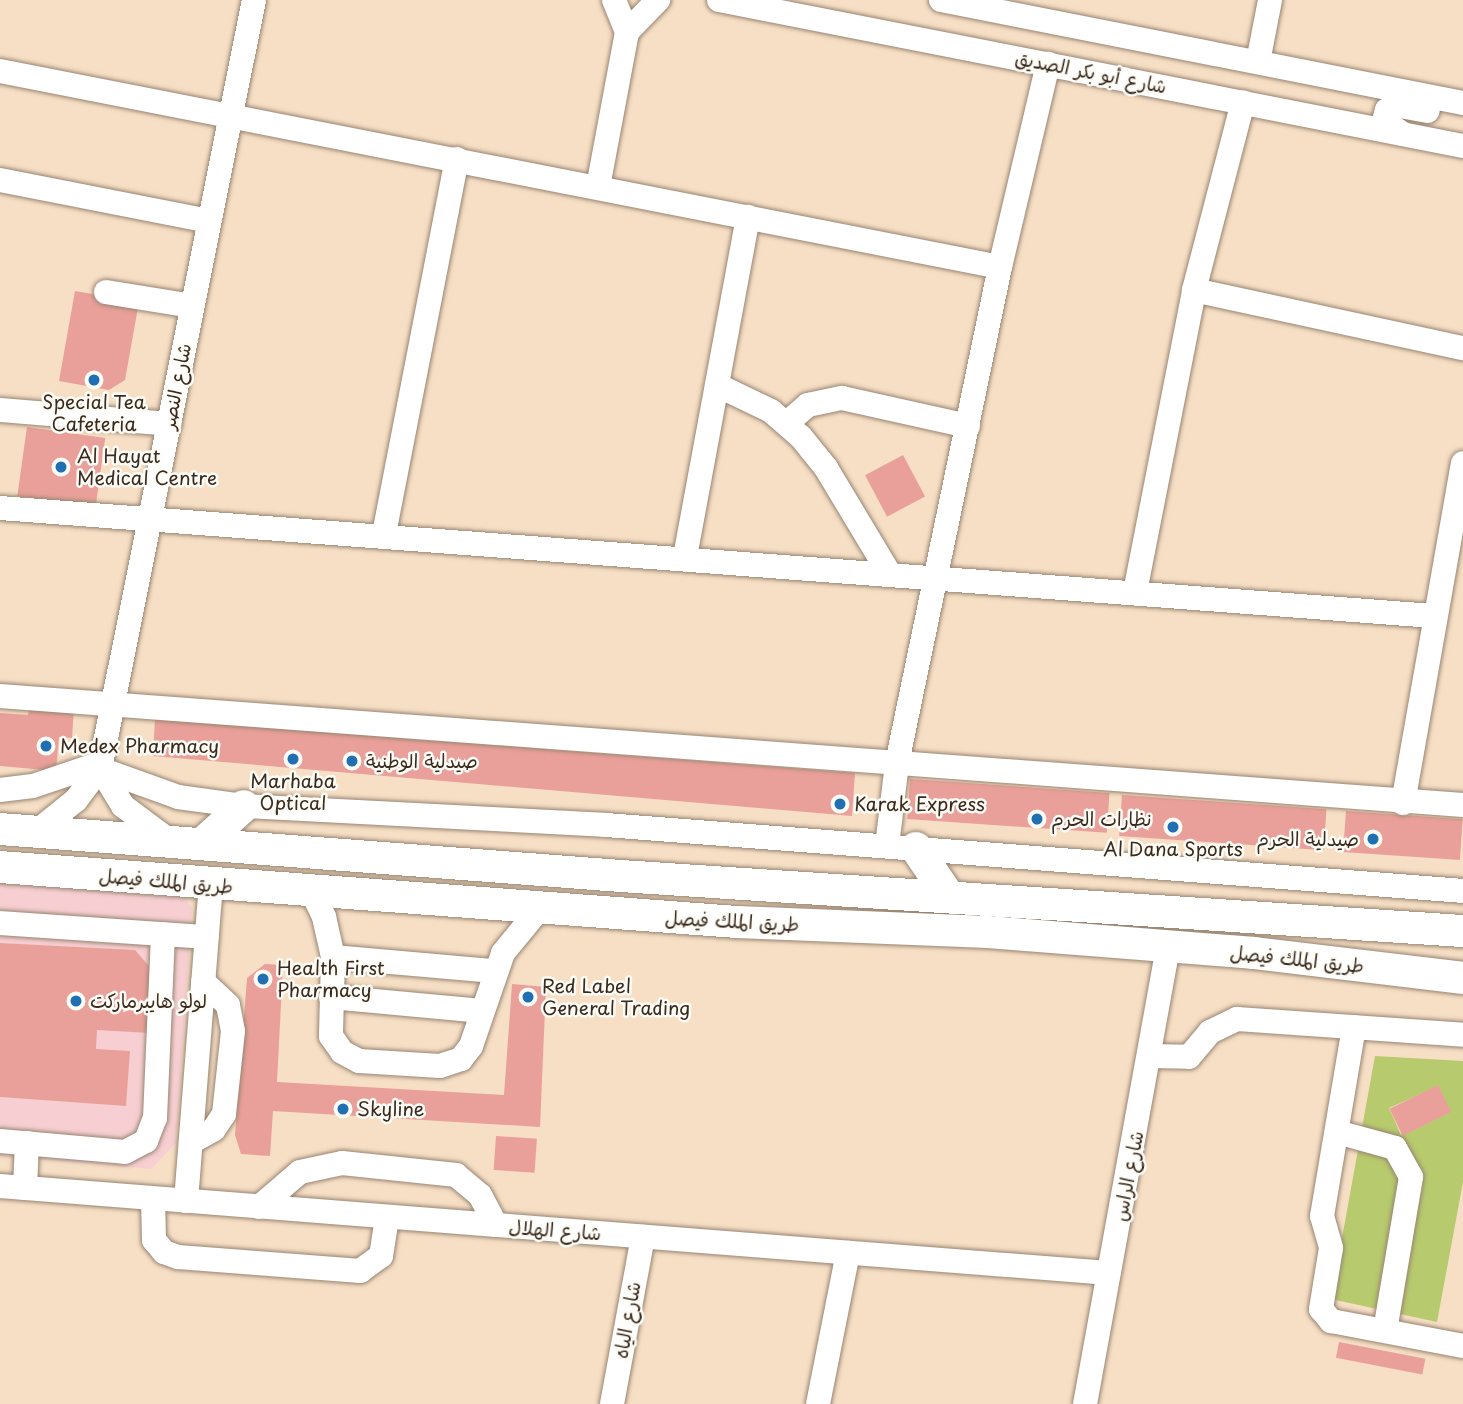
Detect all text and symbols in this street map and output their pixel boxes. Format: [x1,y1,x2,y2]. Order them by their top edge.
street label: شارع أبو بكر الصديق [1013,46,1169,98]
street label: شارع النصر [157,341,195,431]
marker: Special Tea Cafeteria [86,372,102,388]
place label: Special Tea Cafeteria [42,391,146,435]
place label: Al Hayat Medical Centre [77,445,217,489]
marker: Al Hayat Medical Centre [51,457,71,477]
place label: Medex Pharmacy [60,735,220,757]
marker: Medex Pharmacy [38,738,54,754]
place label: صيدلية الوطنية [366,750,478,772]
marker: Marhaba Optical [285,751,301,767]
marker: صيدلية الوطنية [344,753,360,769]
place label: Marhaba Optical [250,770,336,814]
place label: Karak Express [854,793,985,815]
marker: Karak Express [832,796,848,812]
place label: نظارات الحرم [1051,808,1152,830]
marker: نظارات الحرم [1029,811,1045,827]
marker: Al Dana Sports [1165,819,1181,835]
place label: صيدلية الحرم [1256,828,1359,850]
marker: صيدلية الحرم [1365,831,1381,847]
place label: Al Dana Sports [1103,838,1243,860]
street label: طريق الملك فيصل [98,864,234,898]
street label: طريق الملك فيصل [664,906,800,936]
street label: طريق الملك فيصل [1229,941,1365,977]
place label: Health First Pharmacy [277,957,386,1001]
marker: Health First Pharmacy [255,971,271,987]
place label: Red Label General Trading [542,975,692,1019]
marker: Red Label General Trading [520,989,536,1005]
place label: لولو هايبرماركت [90,990,207,1012]
marker: لولو هايبرماركت [68,993,84,1009]
place label: Skyline [357,1098,425,1120]
marker: Skyline [335,1101,351,1117]
street label: شارع الراس [1108,1129,1148,1223]
street label: شارع الهلال [508,1215,602,1245]
street label: شارع الياه [609,1280,645,1360]

